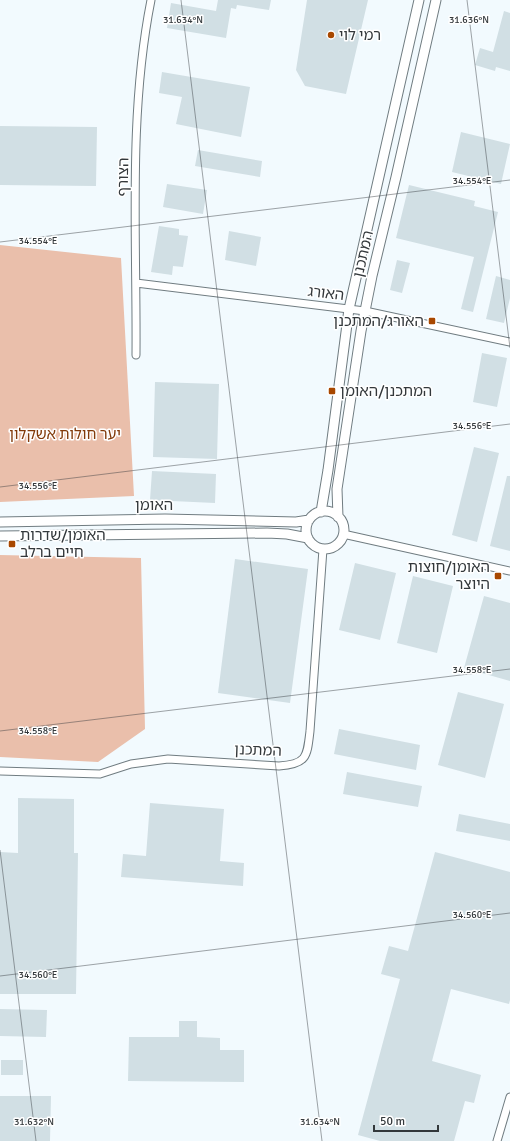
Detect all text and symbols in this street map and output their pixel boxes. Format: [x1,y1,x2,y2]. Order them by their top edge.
text: 31.634°N [163,14,203,26]
text: 31.636°N [449,14,489,26]
place label: רמי לוי [339,26,381,44]
marker: רמי לוי [326,30,336,40]
street label: הצורף [114,157,132,197]
text: 34.554°E [453,175,492,187]
street label: המתכנן [349,229,377,279]
text: 34.554°E [19,235,58,247]
street label: האורג [307,282,345,304]
place label: האורג/המתכנן [333,312,424,330]
marker: האורג/המתכנן [427,316,437,326]
place label: המתכנן/האומן [340,382,432,400]
marker: המתכנן/האומן [327,386,337,396]
text: 34.556°E [453,420,492,432]
park label: יער חולות אשקלון [9,425,121,443]
text: 34.556°E [19,480,58,492]
street label: האומן [135,496,173,514]
place label: האומן/שדרות חיים ברלב [20,526,106,561]
marker: האומן/שדרות חיים ברלב [7,539,17,549]
place label: האומן/חוצות היוצר [408,558,490,593]
marker: האומן/חוצות היוצר [493,571,503,581]
text: 34.558°E [453,664,492,676]
text: 34.558°E [19,725,58,737]
street label: המתכנן [234,740,282,760]
text: 34.560°E [453,909,492,921]
text: 34.560°E [19,969,58,981]
scale bar [374,1107,438,1133]
text: 50 m [380,1114,405,1129]
text: 31.632°N [14,1116,54,1128]
text: 31.634°N [300,1116,340,1128]

